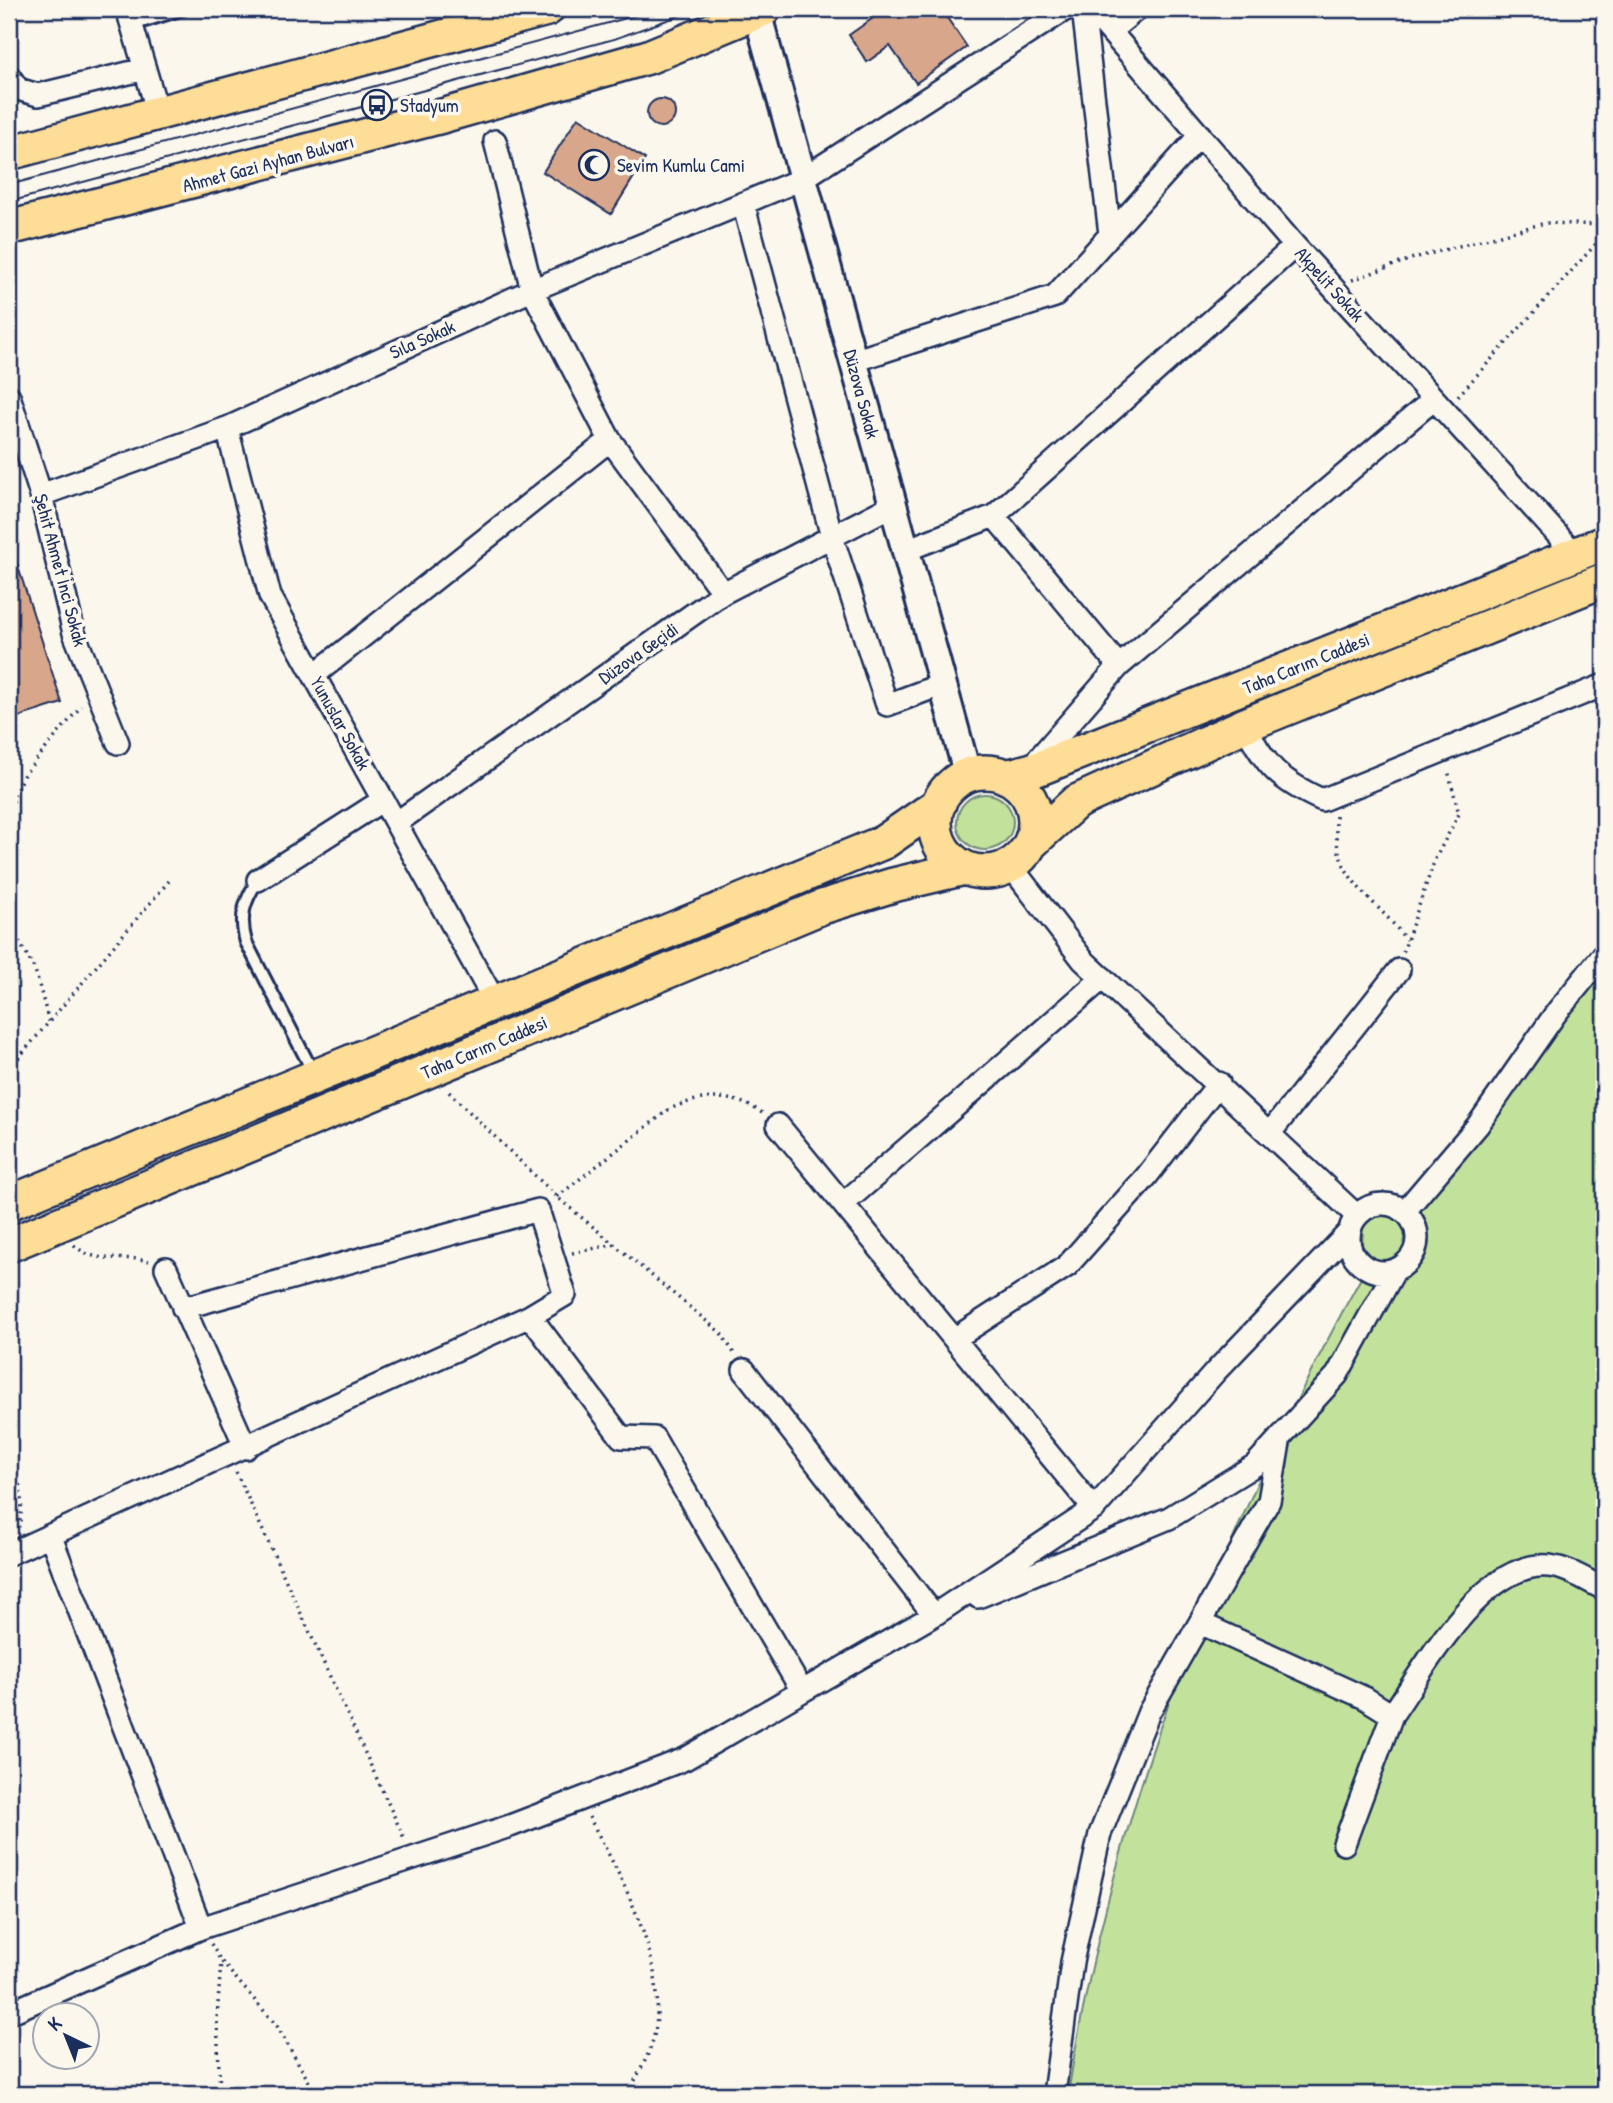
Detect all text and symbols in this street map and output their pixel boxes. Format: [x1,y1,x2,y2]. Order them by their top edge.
bus stop icon: Stadyum [360,88,394,122]
place label: Stadyum [400,92,459,118]
street label: Ahmet Gazi Ayhan Bulvarı [179,128,357,198]
mosque icon: Sevim Kumlu Cami [577,148,611,182]
place label: Sevim Kumlu Cami [617,152,745,178]
street label: Akpelit Sokak [1289,241,1371,327]
street label: Sıla Sokak [385,313,459,365]
street label: Düzova Sokak [838,346,886,442]
street label: Şehit Ahmet İnci Sokak [28,491,94,649]
street label: Düzova Geçidi [593,616,683,690]
street label: Taha Carım Caddesi [1239,626,1373,700]
street label: Yunuslar Sokak [305,672,377,775]
street label: Taha Carım Caddesi [417,1009,551,1085]
north arrow [32,2002,102,2072]
text: K [42,2011,67,2036]

